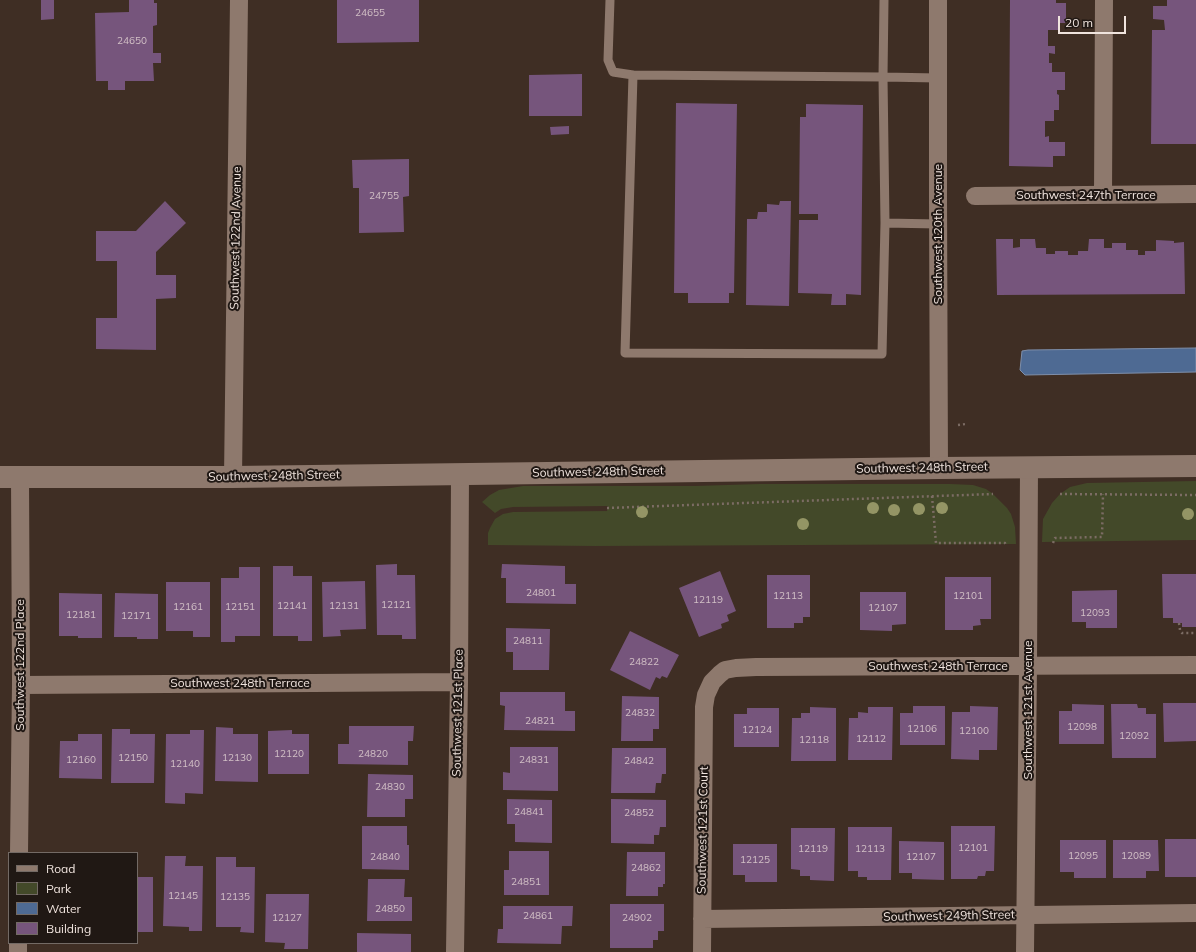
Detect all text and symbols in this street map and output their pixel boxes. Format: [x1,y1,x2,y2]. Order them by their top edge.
house number: 24655 [355,7,385,19]
scale bar [1060,8,1128,34]
text: 20 m [1065,15,1093,30]
house number: 24650 [117,35,147,47]
street label: Southwest 120th Avenue [931,164,945,304]
street label: Southwest 122nd Avenue [228,166,244,310]
street label: Southwest 247th Terrace [1016,188,1156,202]
house number: 24755 [369,190,399,202]
street label: Southwest 248th Street [856,460,988,476]
street label: Southwest 248th Street [532,464,664,480]
street label: Southwest 248th Street [208,468,340,484]
house number: 24801 [526,587,556,599]
house number: 12113 [773,590,803,602]
house number: 12101 [953,590,983,602]
house number: 12119 [693,594,723,606]
street label: Southwest 122nd Place [13,599,27,731]
house number: 12121 [381,599,411,611]
house number: 12141 [277,600,307,612]
house number: 12131 [329,600,359,612]
house number: 12161 [173,601,203,613]
house number: 12151 [225,601,255,613]
house number: 12107 [868,602,898,614]
house number: 12093 [1080,607,1110,619]
house number: 12181 [66,609,96,621]
house number: 12171 [121,610,151,622]
house number: 24811 [513,635,543,647]
street label: Southwest 121st Avenue [1021,640,1035,780]
street label: Southwest 121st Place [450,649,466,777]
house number: 24822 [629,656,659,668]
street label: Southwest 248th Terrace [868,659,1008,673]
street label: Southwest 248th Terrace [170,676,310,690]
house number: 24832 [625,707,655,719]
house number: 24821 [525,715,555,727]
house number: 12098 [1067,721,1097,733]
house number: 12106 [907,723,937,735]
house number: 12124 [742,724,772,736]
house number: 12100 [959,725,989,737]
house number: 12092 [1119,730,1149,742]
house number: 12112 [856,733,886,745]
house number: 12118 [799,734,829,746]
house number: 12120 [274,748,304,760]
house number: 24820 [358,748,388,760]
house number: 12150 [118,752,148,764]
house number: 12130 [222,752,252,764]
house number: 12160 [66,754,96,766]
house number: 24831 [519,754,549,766]
house number: 24842 [624,755,654,767]
house number: 12140 [170,758,200,770]
street label: Southwest 121st Court [695,766,711,894]
house number: 24830 [375,781,405,793]
house number: 24841 [514,806,544,818]
house number: 24852 [624,807,654,819]
house number: 12101 [958,842,988,854]
house number: 12119 [798,843,828,855]
house number: 12113 [855,843,885,855]
house number: 12095 [1068,850,1098,862]
house number: 12089 [1121,850,1151,862]
house number: 24840 [370,851,400,863]
house number: 12107 [906,851,936,863]
legend [8,852,138,944]
house number: 12125 [740,854,770,866]
text: Road [46,861,75,876]
house number: 24862 [631,862,661,874]
house number: 24851 [511,876,541,888]
text: Park [46,881,71,896]
house number: 12145 [168,890,198,902]
house number: 12135 [220,891,250,903]
text: Water [46,901,81,916]
house number: 24850 [375,903,405,915]
street label: Southwest 249th Street [883,908,1015,924]
house number: 24861 [523,910,553,922]
house number: 12127 [272,912,302,924]
house number: 24902 [622,912,652,924]
text: Building [46,921,91,936]

